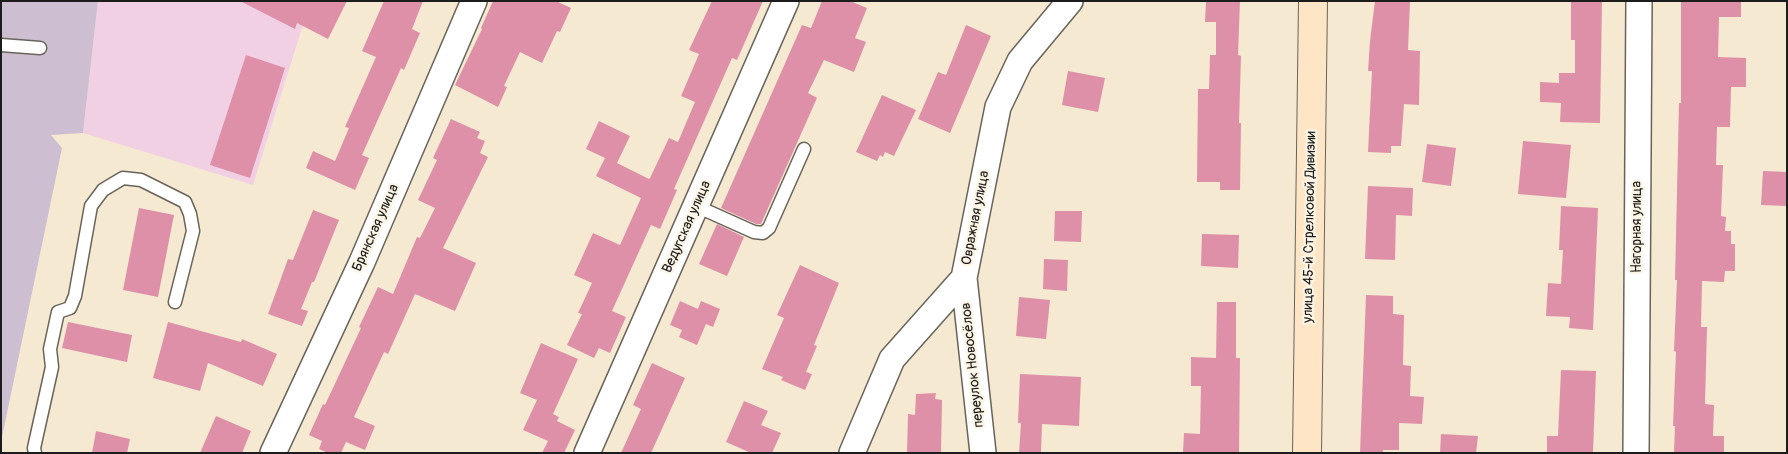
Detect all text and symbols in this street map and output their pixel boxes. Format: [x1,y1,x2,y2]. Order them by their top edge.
street label: улица 45-й Стрелковой Дивизии [1300,131,1320,323]
street label: Овражная улица [959,169,993,267]
street label: Ведугская улица [659,178,715,276]
street label: Нагорная улица [1629,181,1645,273]
street label: Брянская улица [349,182,403,274]
street label: переулок Новосёлов [958,302,988,428]

